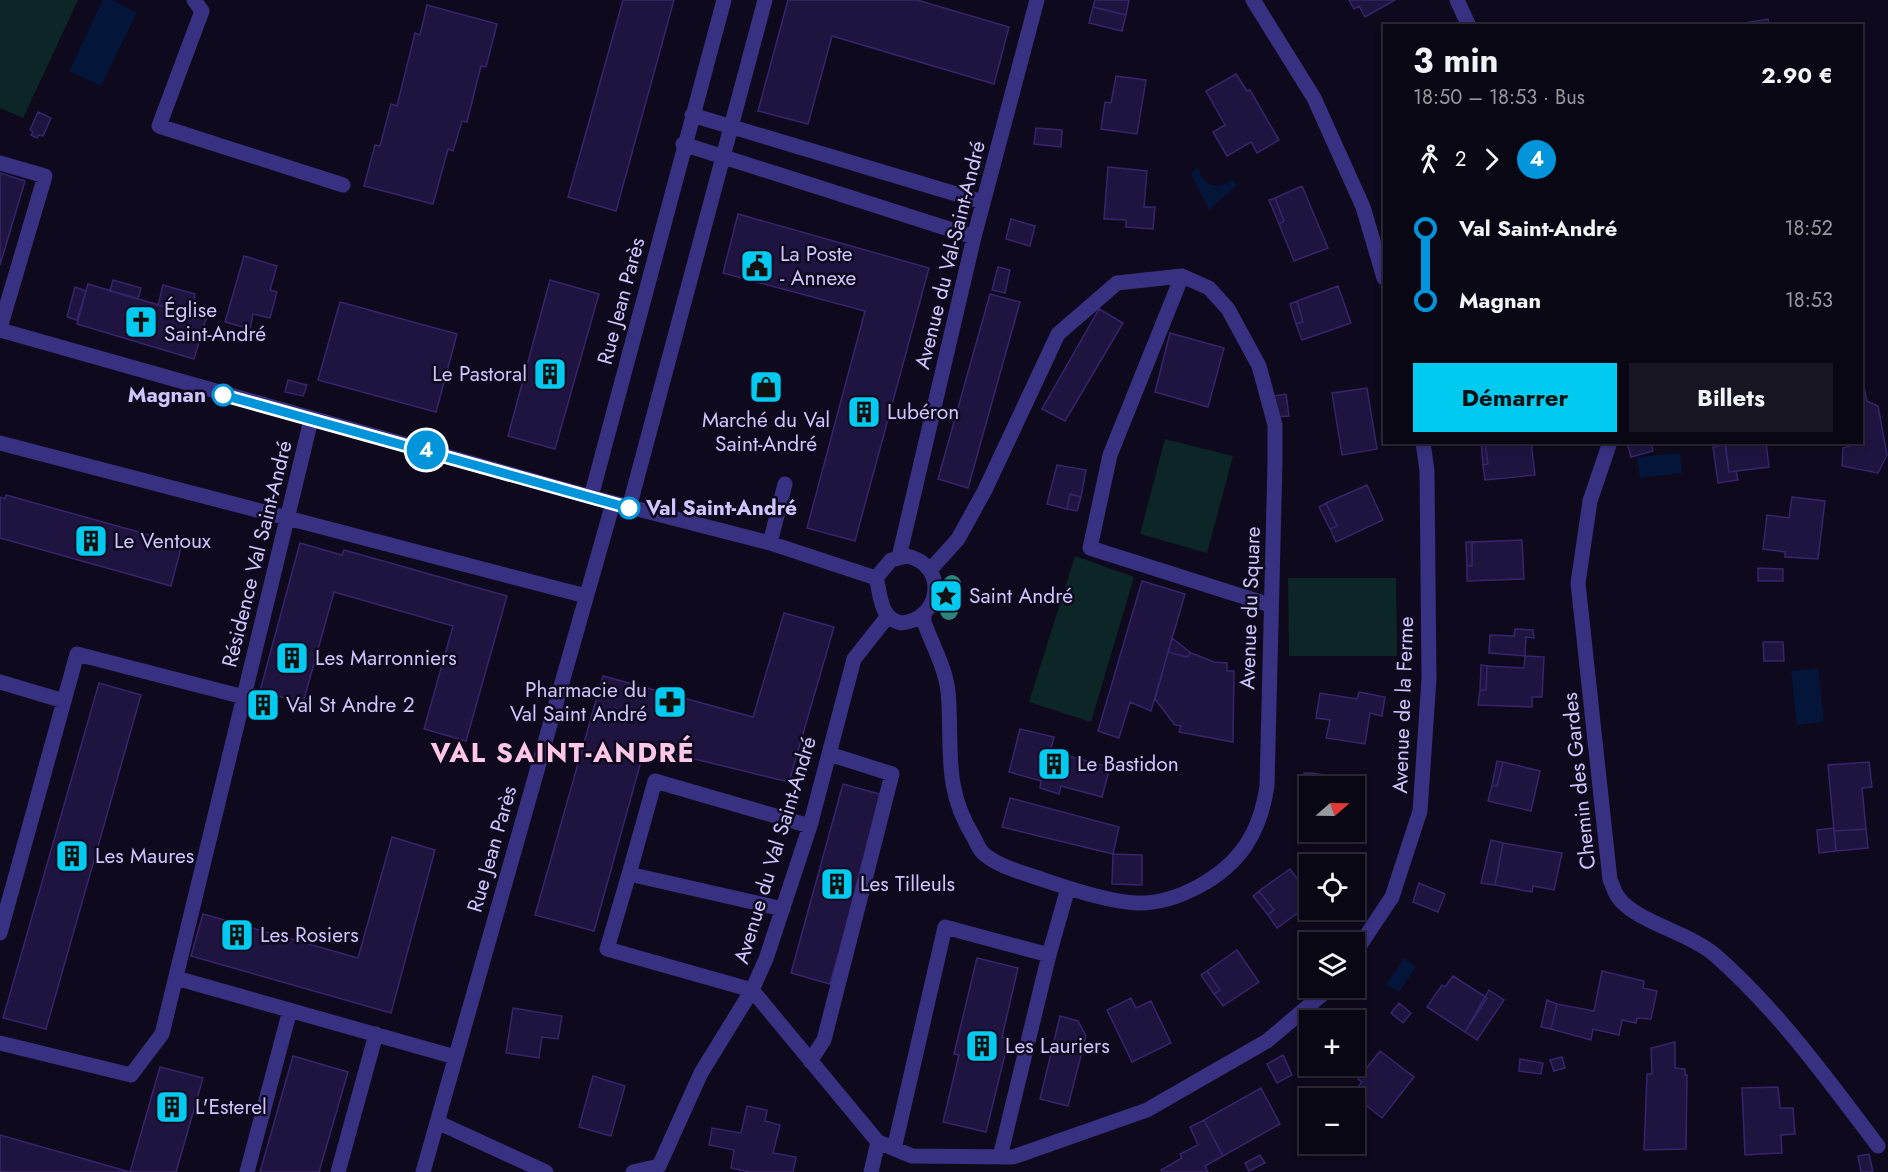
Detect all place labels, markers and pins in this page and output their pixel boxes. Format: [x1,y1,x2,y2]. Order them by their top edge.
place label: La Poste - Annexe [780,239,857,293]
public building icon: La Poste - Annexe [739,248,775,284]
place label: Église Saint-André [164,295,266,349]
church icon: Église Saint-André [123,304,159,340]
building icon: Le Pastoral [532,356,568,392]
place label: Le Pastoral [432,359,527,389]
shop icon: Marché du Val Saint-André [748,369,784,405]
place label: Magnan [128,380,206,410]
marker: Magnan [212,384,234,406]
building icon: Lubéron [846,394,882,430]
place label: Lubéron [887,397,959,427]
place label: Marché du Val Saint-André [702,405,830,459]
place label: Val Saint-André [645,493,797,523]
marker: Val Saint-André [618,497,640,519]
building icon: Le Ventoux [73,523,109,559]
place label: Le Ventoux [114,526,211,556]
place icon: Saint André [928,578,964,614]
place label: Saint André [969,581,1073,611]
building icon: Les Marronniers [274,640,310,676]
place label: Les Marronniers [315,643,457,673]
place label: Pharmacie du Val Saint André [510,675,647,729]
pharmacy icon: Pharmacie du Val Saint André [652,684,688,720]
building icon: Val St Andre 2 [245,687,281,723]
place label: Val St Andre 2 [286,690,415,720]
building icon: Le Bastidon [1036,746,1072,782]
place label: Le Bastidon [1077,749,1179,779]
building icon: Les Maures [54,838,90,874]
place label: Les Maures [95,841,194,871]
building icon: Les Tilleuls [819,866,855,902]
place label: Les Tilleuls [860,869,955,899]
building icon: Les Rosiers [219,917,255,953]
place label: Les Rosiers [260,920,359,950]
building icon: Les Lauriers [964,1028,1000,1064]
place label: Les Lauriers [1005,1031,1110,1061]
building icon: L'Esterel [154,1089,190,1125]
place label: L'Esterel [195,1092,267,1122]

